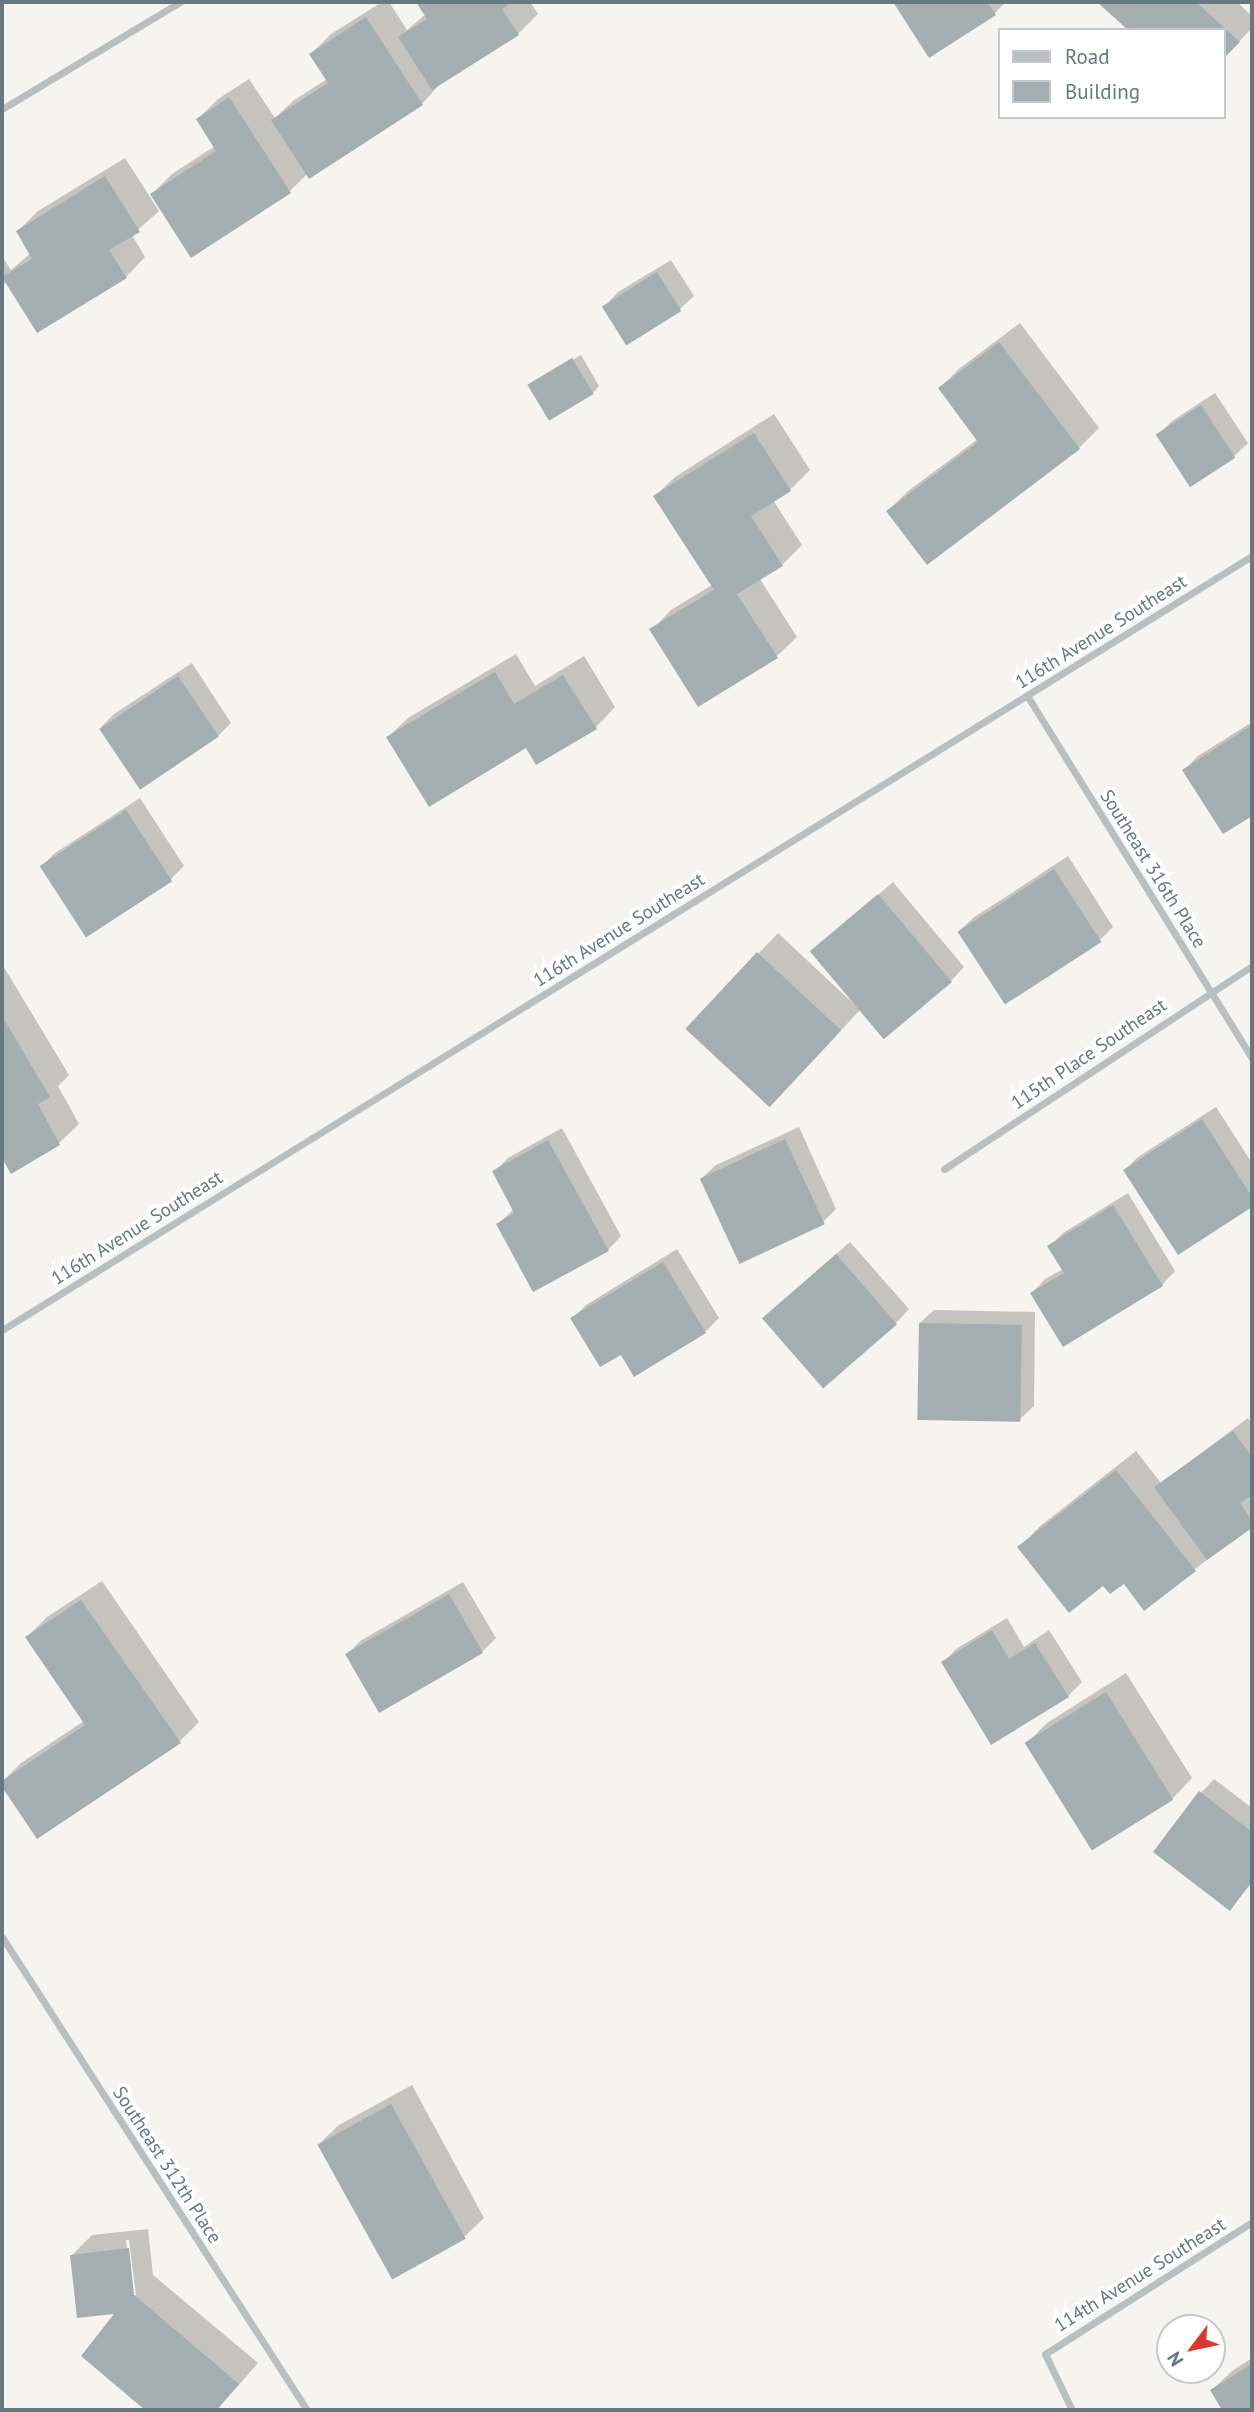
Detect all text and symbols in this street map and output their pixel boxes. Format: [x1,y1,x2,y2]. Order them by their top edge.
legend [998,28,1226,119]
text: Road [1065,43,1109,70]
text: Building [1065,78,1140,105]
street label: 116th Avenue Southeast [1011,570,1191,694]
street label: Southeast 316th Place [1095,786,1211,952]
street label: 116th Avenue Southeast [529,868,709,992]
street label: 115th Place Southeast [1007,994,1171,1114]
street label: 116th Avenue Southeast [47,1166,227,1290]
street label: Southeast 312th Place [108,2082,226,2248]
street label: 114th Avenue Southeast [1050,2213,1230,2337]
north arrow [1156,2314,1226,2384]
text: N [1161,2347,1188,2371]

